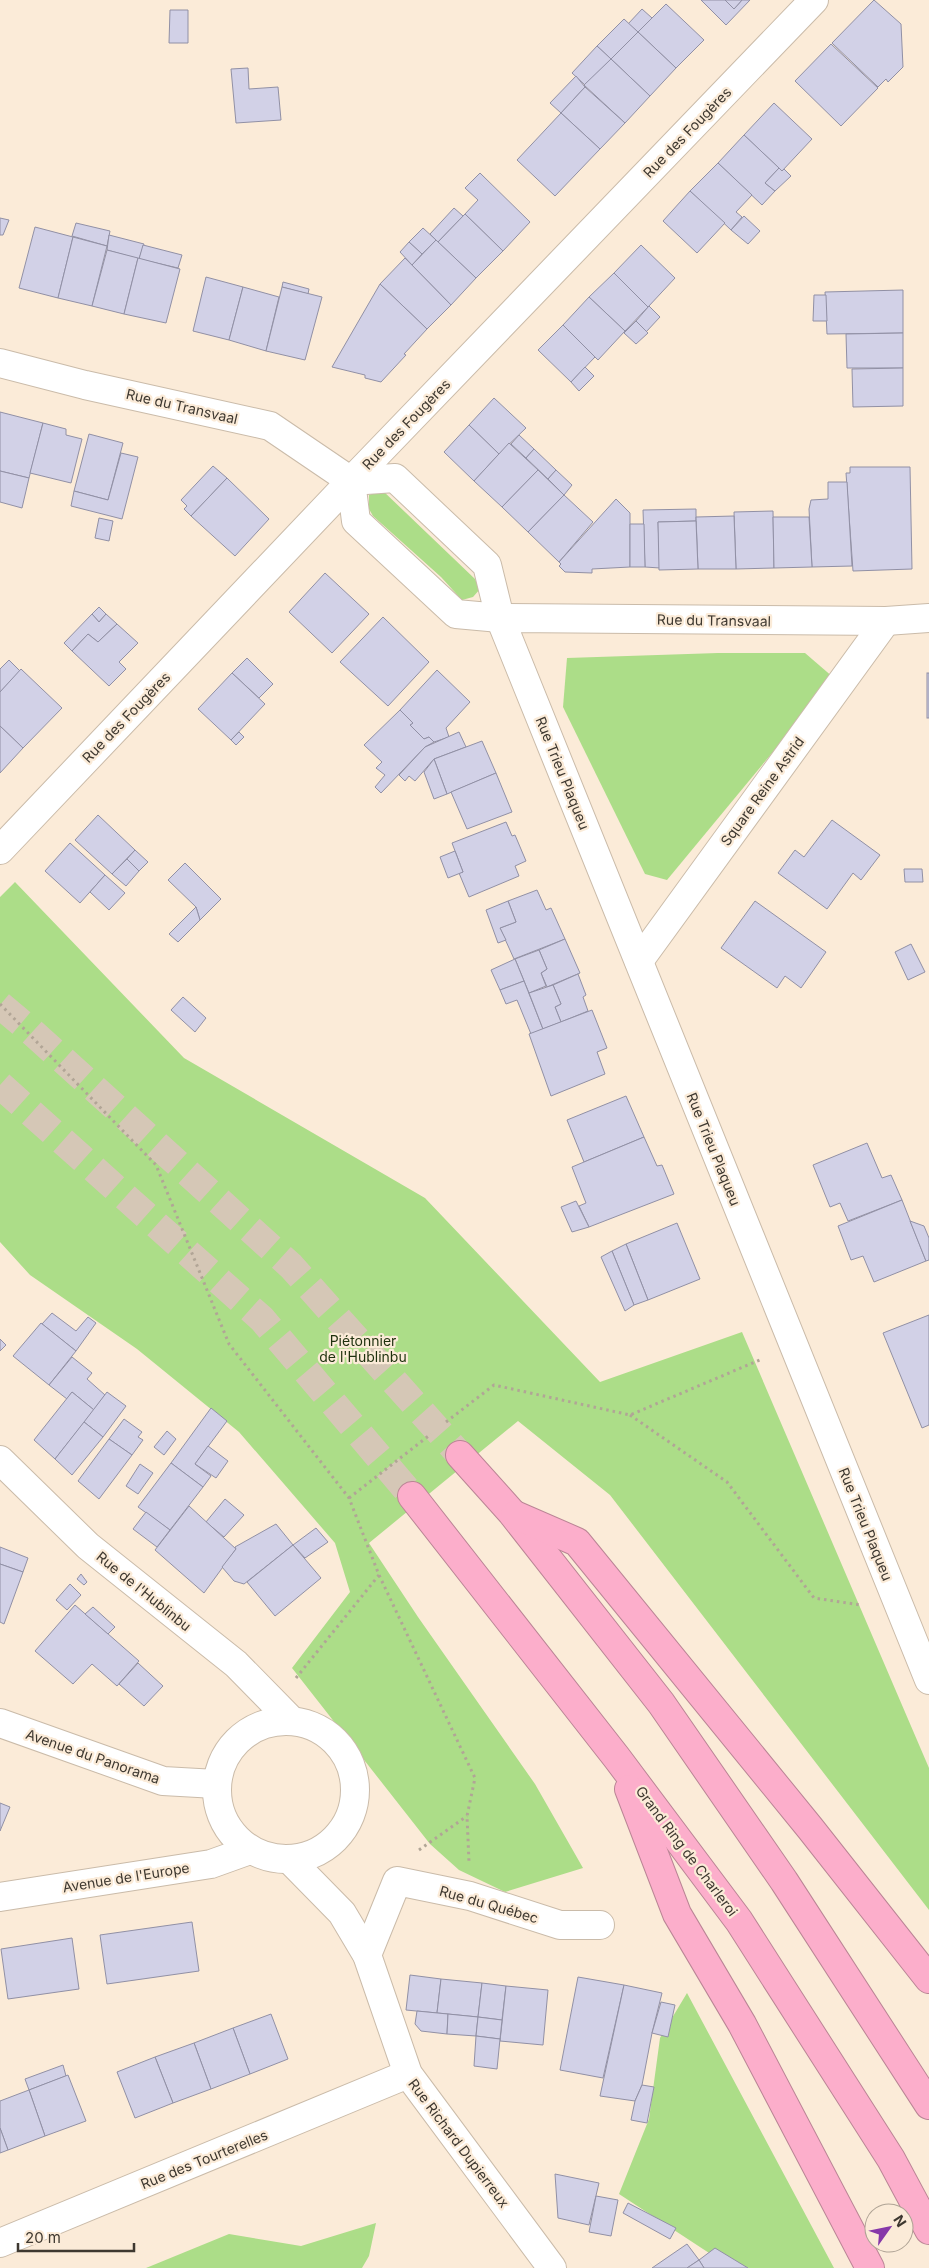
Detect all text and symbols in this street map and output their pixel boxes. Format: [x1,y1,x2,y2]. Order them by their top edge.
street label: Rue des Fougères [639,83,735,181]
street label: Rue des Fougères [358,375,454,473]
street label: Rue du Transvaal [124,385,240,427]
street label: Rue du Transvaal [657,611,771,629]
street label: Rue des Fougères [78,668,174,766]
street label: Rue Trieu Plaqueu [533,714,593,832]
street label: Square Reine Astrid [717,733,807,849]
street label: Rue Trieu Plaqueu [684,1090,744,1208]
park label: Piétonnier de l'Hublinbu [319,1332,407,1365]
street label: Rue Trieu Plaqueu [836,1465,896,1583]
street label: Rue de l'Hublinbu [93,1548,195,1634]
street label: Avenue du Panorama [24,1725,162,1787]
street label: Grand Ring de Charleroi [633,1783,741,1919]
street label: Avenue de l'Europe [61,1859,191,1895]
street label: Rue du Québec [438,1882,540,1926]
street label: Rue Richard Dupierreux [405,2075,513,2211]
street label: Rue des Tourterelles [138,2126,270,2192]
north arrow [864,2203,914,2253]
text: N [890,2212,910,2230]
scale bar [18,2220,134,2252]
text: 20 m [25,2228,61,2247]

